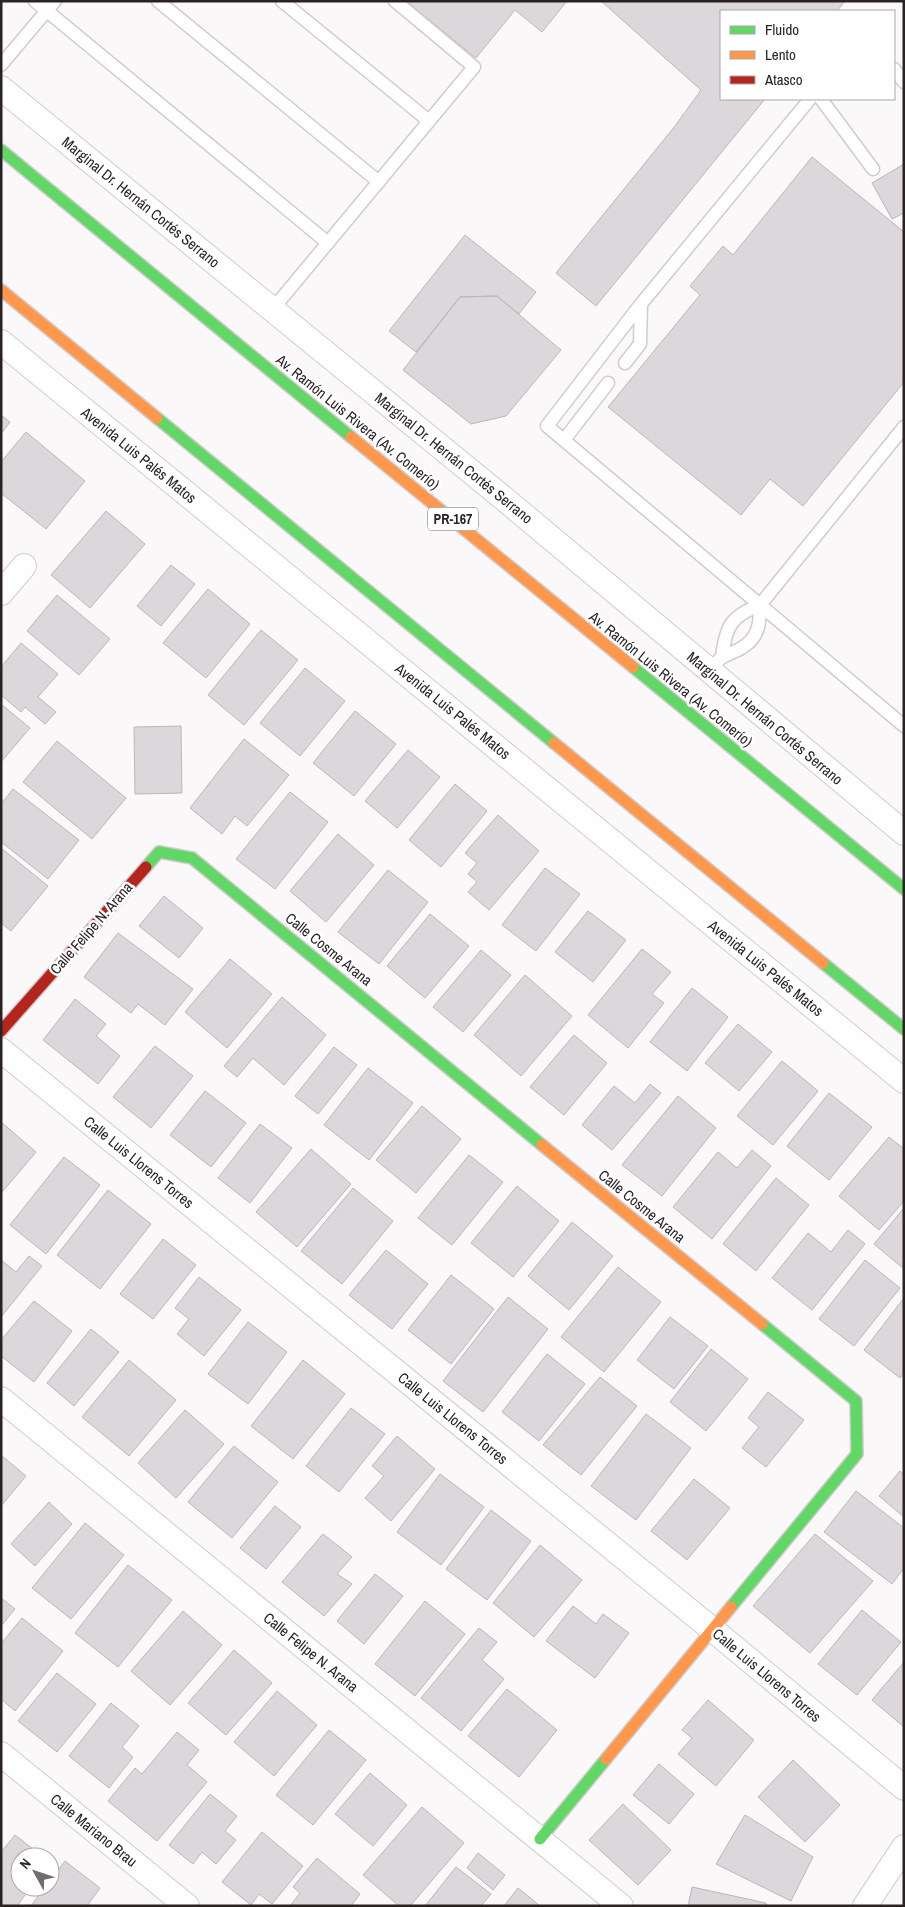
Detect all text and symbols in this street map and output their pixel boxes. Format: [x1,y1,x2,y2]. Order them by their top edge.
legend [720,10,895,100]
text: Fluido [765,19,799,40]
text: Lento [765,44,796,65]
text: Atasco [764,69,803,90]
street label: Marginal Dr. Hernán Cortés Serrano [58,132,224,272]
street label: Av. Ramón Luis Rivera (Av. Comerío) [271,349,444,495]
street label: Marginal Dr. Hernán Cortés Serrano [371,388,537,528]
street label: Avenida Luis Palés Matos [76,401,201,508]
road number: PR-167 [428,508,478,530]
street label: Av. Ramón Luis Rivera (Av. Comerío) [584,606,757,752]
street label: Marginal Dr. Hernán Cortés Serrano [683,646,848,790]
street label: Avenida Luis Palés Matos [390,657,515,764]
street label: Calle Felipe N. Arana [45,877,137,979]
street label: Calle Cosme Arana [281,907,377,991]
street label: Avenida Luis Palés Matos [703,914,828,1021]
street label: Calle Luis Llorens Torres [80,1111,198,1213]
street label: Calle Cosme Arana [594,1164,690,1248]
street label: Calle Luis Llorens Torres [394,1367,512,1469]
street label: Calle Felipe N. Arana [259,1607,363,1697]
street label: Calle Luis Llorens Torres [708,1623,826,1727]
street label: Calle Mariano Brau [46,1788,142,1872]
north arrow [10,1847,60,1897]
text: N [15,1855,35,1873]

